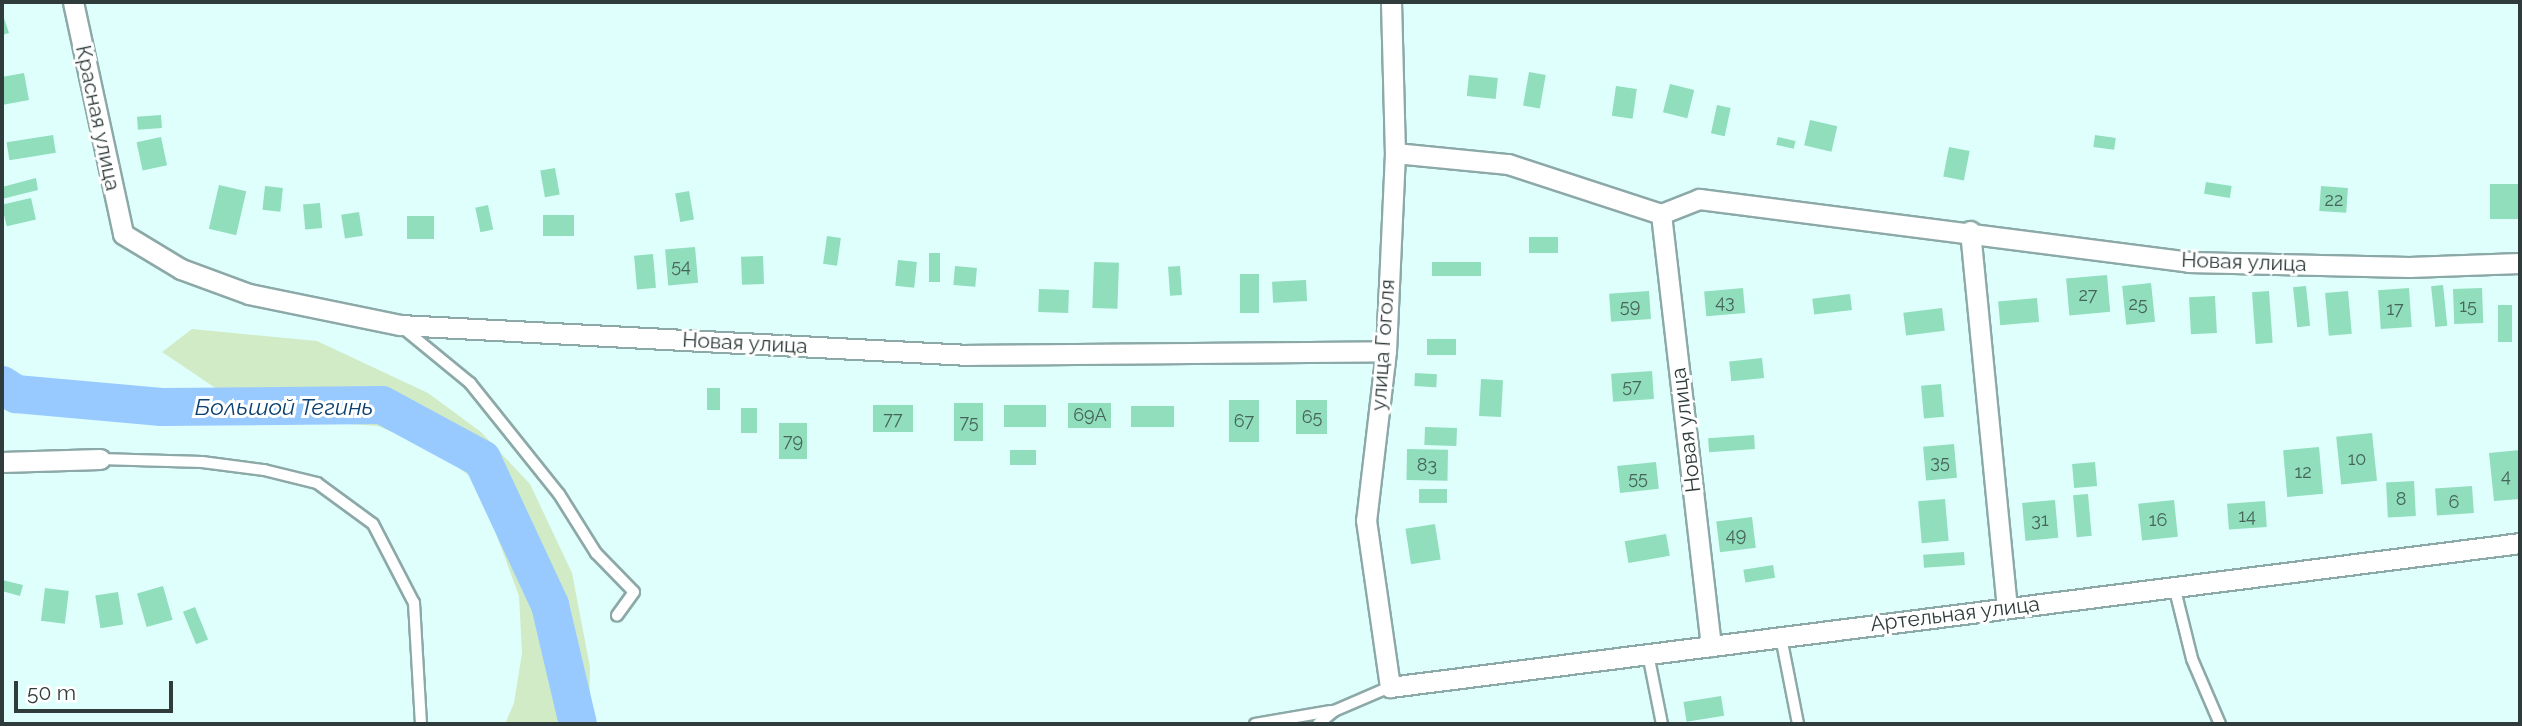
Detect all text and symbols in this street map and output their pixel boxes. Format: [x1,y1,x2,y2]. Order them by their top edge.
street label: Красная улица [70,43,126,193]
house number: 22 [2325,189,2343,211]
street label: Новая улица [2181,247,2307,277]
house number: 54 [671,255,691,277]
street label: улица Гоголя [1366,278,1400,412]
house number: 27 [2078,284,2098,306]
house number: 43 [1715,291,1735,313]
house number: 25 [2128,293,2148,315]
house number: 59 [1620,295,1640,317]
house number: 15 [2459,295,2477,317]
house number: 17 [2386,298,2404,320]
street label: Новая улица [681,327,809,359]
street label: Новая улица [1666,366,1706,494]
house number: 57 [1622,375,1642,397]
water label: Большой Тегинь [195,393,373,421]
house number: 69А [1073,404,1107,426]
house number: 65 [1302,406,1322,428]
house number: 77 [883,408,903,430]
house number: 67 [1234,410,1254,432]
house number: 75 [959,411,979,433]
house number: 79 [783,430,803,452]
house number: 10 [2348,448,2366,470]
house number: 35 [1930,451,1950,473]
house number: 83 [1417,454,1437,476]
house number: 12 [2294,461,2312,483]
house number: 4 [2501,465,2511,487]
house number: 55 [1628,467,1648,489]
house number: 8 [2396,488,2406,510]
house number: 6 [2449,491,2459,513]
house number: 14 [2238,505,2256,527]
house number: 31 [2031,509,2049,531]
house number: 16 [2149,509,2167,531]
house number: 49 [1726,524,1746,546]
street label: Артельная улица [1869,591,2041,637]
scale bar [18,666,177,710]
text: 50 m [27,680,76,705]

